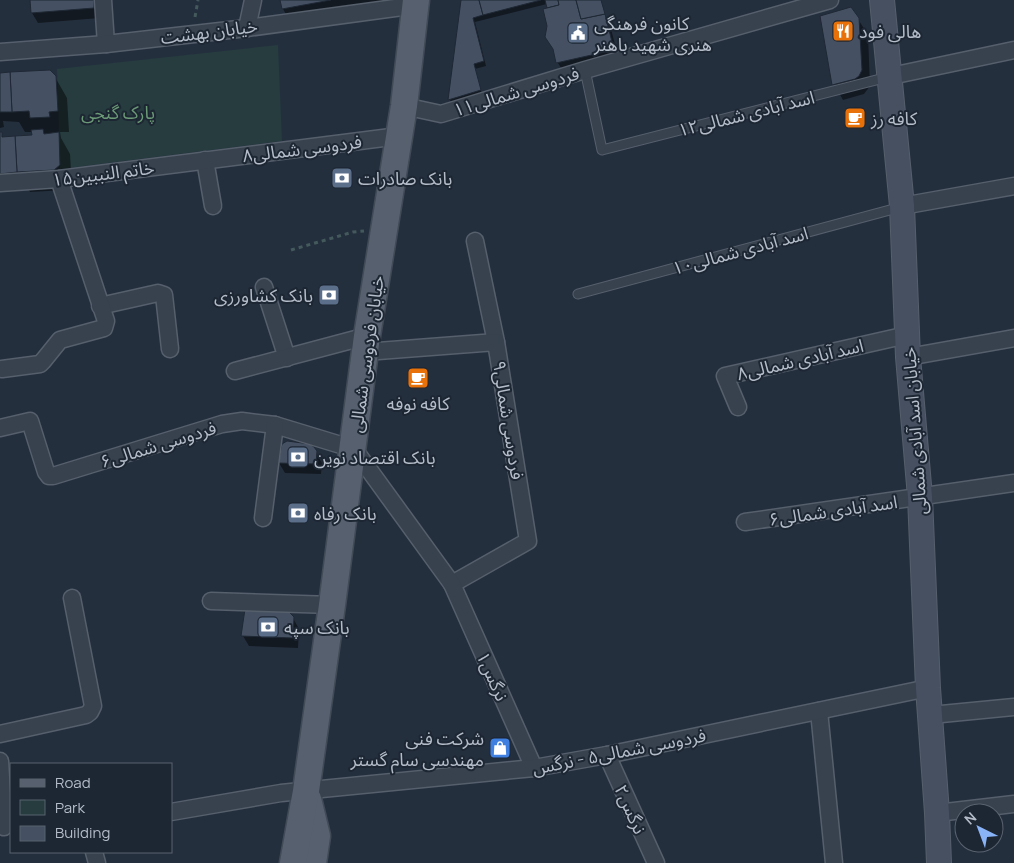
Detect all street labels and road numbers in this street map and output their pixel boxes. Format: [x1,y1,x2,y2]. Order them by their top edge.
street label: خیابان بهشت [159,13,259,49]
street label: فردوسی شمالی۱۱ [450,60,582,122]
street label: اسد آبادی شمالی۱۲ [675,84,817,142]
street label: فردوسی شمالی۸ [241,129,363,167]
street label: خاتم النببین۱۵ [50,155,156,193]
street label: اسد آبادی شمالی۱۰ [669,220,811,280]
street label: خیابان فردوسی شمالی [343,274,389,434]
street label: اسد آبادی شمالی۸ [734,333,866,385]
street label: خیابان اسد آبادی شمالی [896,346,932,516]
street label: فردوسی شمالی۹ [488,359,530,481]
street label: فردوسی شمالی۶ [97,415,219,473]
street label: اسد آبادی شمالی۶ [767,489,899,531]
street label: نرگس۱ [472,647,514,705]
street label: فردوسی شمالی۵ - نرگس [530,722,708,780]
street label: نرگس۲ [610,780,652,838]

